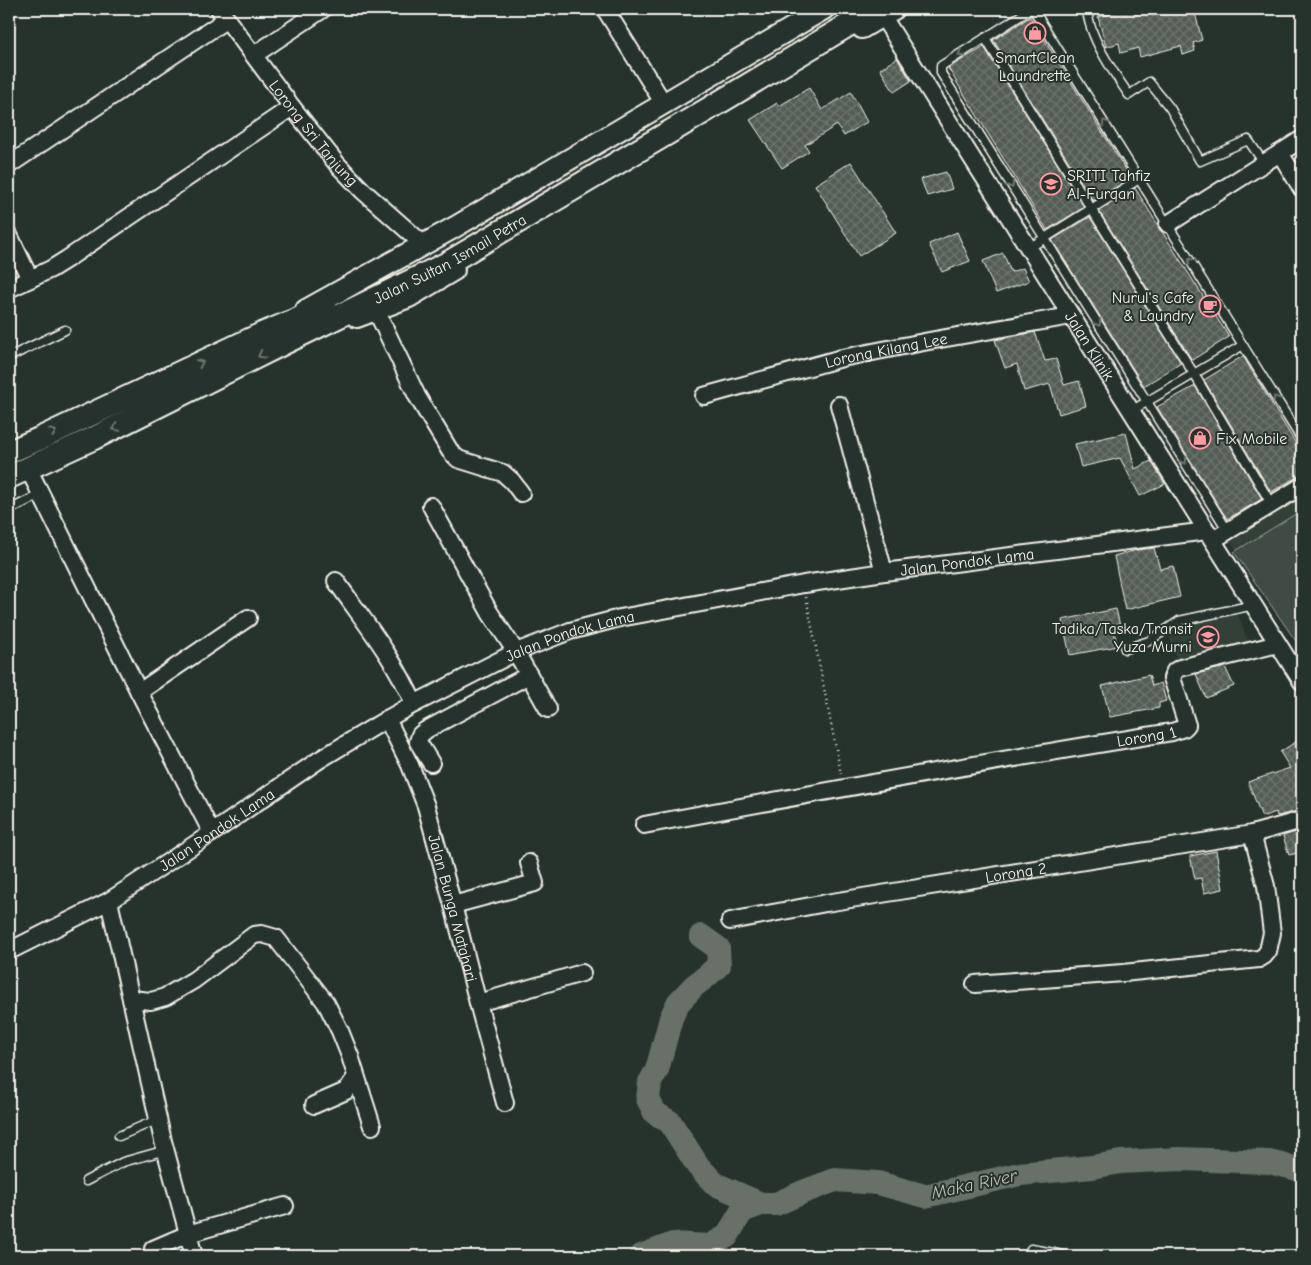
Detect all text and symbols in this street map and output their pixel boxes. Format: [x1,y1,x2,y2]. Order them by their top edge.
shop icon: SmartClean Laundrette [1023,21,1047,45]
one-way arrow [957,48,966,57]
place label: SmartClean Laundrette [995,49,1075,85]
street label: Lorong Sri Tanjung [265,77,361,190]
one-way arrow [1101,119,1111,128]
place label: SRITI Tahfiz Al-Furqan [1067,167,1150,203]
school or university icon: SRITI Tahfiz Al-Furqan [1039,172,1063,196]
one-way arrow [1005,180,1015,189]
street label: Jalan Sultan Ismail Petra [371,211,530,308]
one-way arrow [1187,257,1197,266]
place label: Nurul's Cafe & Laundry [1112,289,1195,325]
cafe icon: Nurul's Cafe & Laundry [1198,294,1222,318]
street label: Jalan Klinik [1061,309,1118,384]
one-way arrow [1091,318,1101,327]
street label: Lorong Kilang Lee [823,330,949,372]
one-way arrow [257,349,266,359]
one-way arrow [195,359,204,369]
one-way arrow [1273,395,1283,404]
one-way arrow [112,422,121,432]
shop icon: Fix Mobile [1188,426,1212,450]
one-way arrow [48,428,57,438]
place label: Fix Mobile [1216,430,1287,448]
one-way arrow [1177,455,1187,464]
street label: Jalan Pondok Lama [899,545,1035,580]
street label: Jalan Pondok Lama [503,608,636,666]
place label: Tadika/Taska/Transit Yuza Murni [1052,620,1192,656]
school or university icon: Tadika/Taska/Transit Yuza Murni [1196,625,1220,649]
street label: Lorong 1 [1115,723,1179,751]
street label: Jalan Pondok Lama [156,785,278,875]
street label: Jalan Bunga Matahari [424,833,480,984]
street label: Lorong 2 [984,859,1048,887]
water label: Maka River [928,1165,1020,1204]

